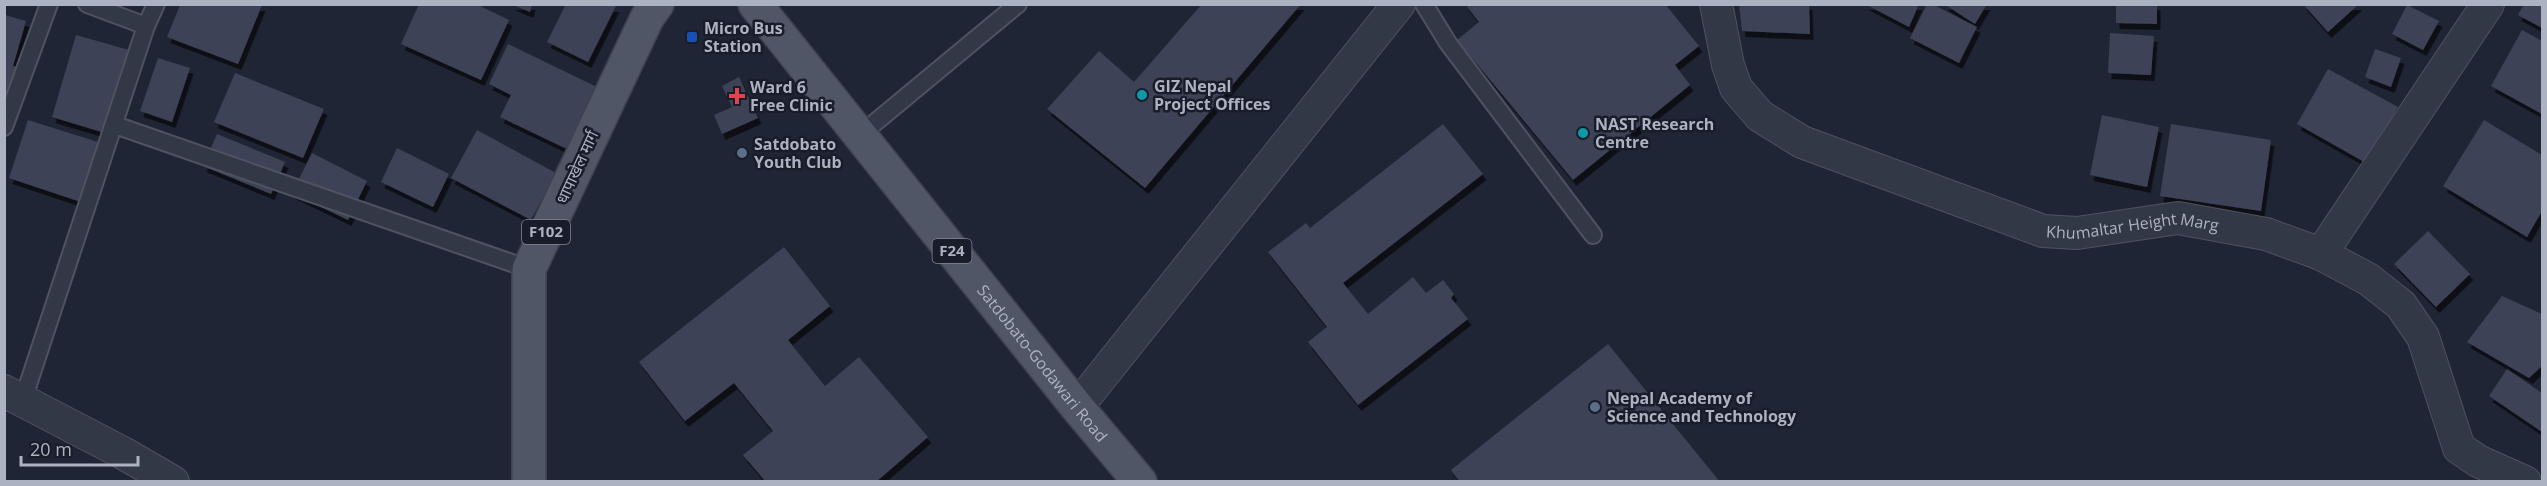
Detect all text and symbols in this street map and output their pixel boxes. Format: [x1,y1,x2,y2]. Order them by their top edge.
place label: Micro Bus Station [704,17,783,57]
marker: Micro Bus Station [685,30,699,44]
place label: GIZ Nepal Project Offices [1154,75,1271,115]
place label: Ward 6 Free Clinic [750,76,833,116]
marker: Ward 6 Free Clinic [728,87,746,105]
marker: GIZ Nepal Project Offices [1135,88,1149,102]
place label: NAST Research Centre [1595,113,1714,153]
street label: धापाखेल मार्ग [551,126,604,207]
marker: NAST Research Centre [1576,126,1590,140]
place label: Satdobato Youth Club [754,133,842,173]
marker: Satdobato Youth Club [735,146,749,160]
street label: Khumaltar Height Marg [2046,207,2221,244]
road number: F102 [522,220,570,244]
road number: F24 [932,239,972,263]
street label: Satdobato-Godawari Road [972,280,1113,446]
place label: Nepal Academy of Science and Technology [1607,387,1797,427]
marker: Nepal Academy of Science and Technology [1588,400,1602,414]
scale bar [21,429,138,467]
text: 20 m [30,437,72,461]

